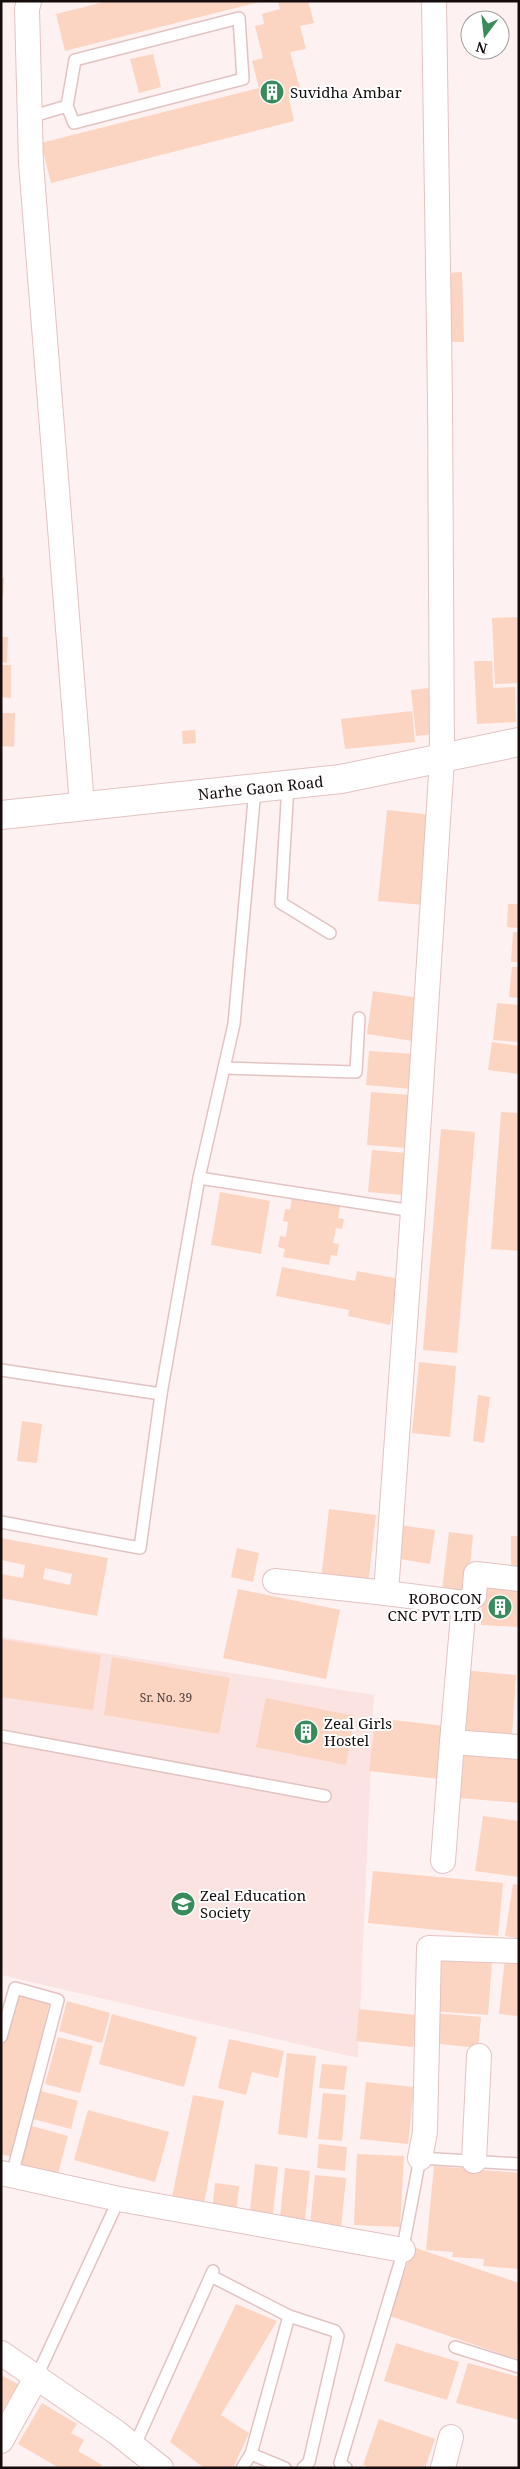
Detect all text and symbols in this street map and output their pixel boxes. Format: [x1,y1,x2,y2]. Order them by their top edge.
north arrow [460,10,510,60]
text: N [474,37,489,59]
building icon: Suvidha Ambar [259,79,285,105]
place label: Suvidha Ambar [290,82,402,102]
street label: Narhe Gaon Road [197,771,324,804]
place label: ROBOCON CNC PVT LTD [388,1588,483,1625]
building icon: ROBOCON CNC PVT LTD [487,1594,513,1620]
house number: Sr. No. 39 [140,1689,192,1706]
place label: Zeal Girls Hostel [324,1713,392,1750]
building icon: Zeal Girls Hostel [293,1719,319,1745]
place label: Zeal Education Society [200,1885,307,1922]
school or university icon: Zeal Education Society [170,1891,196,1917]

